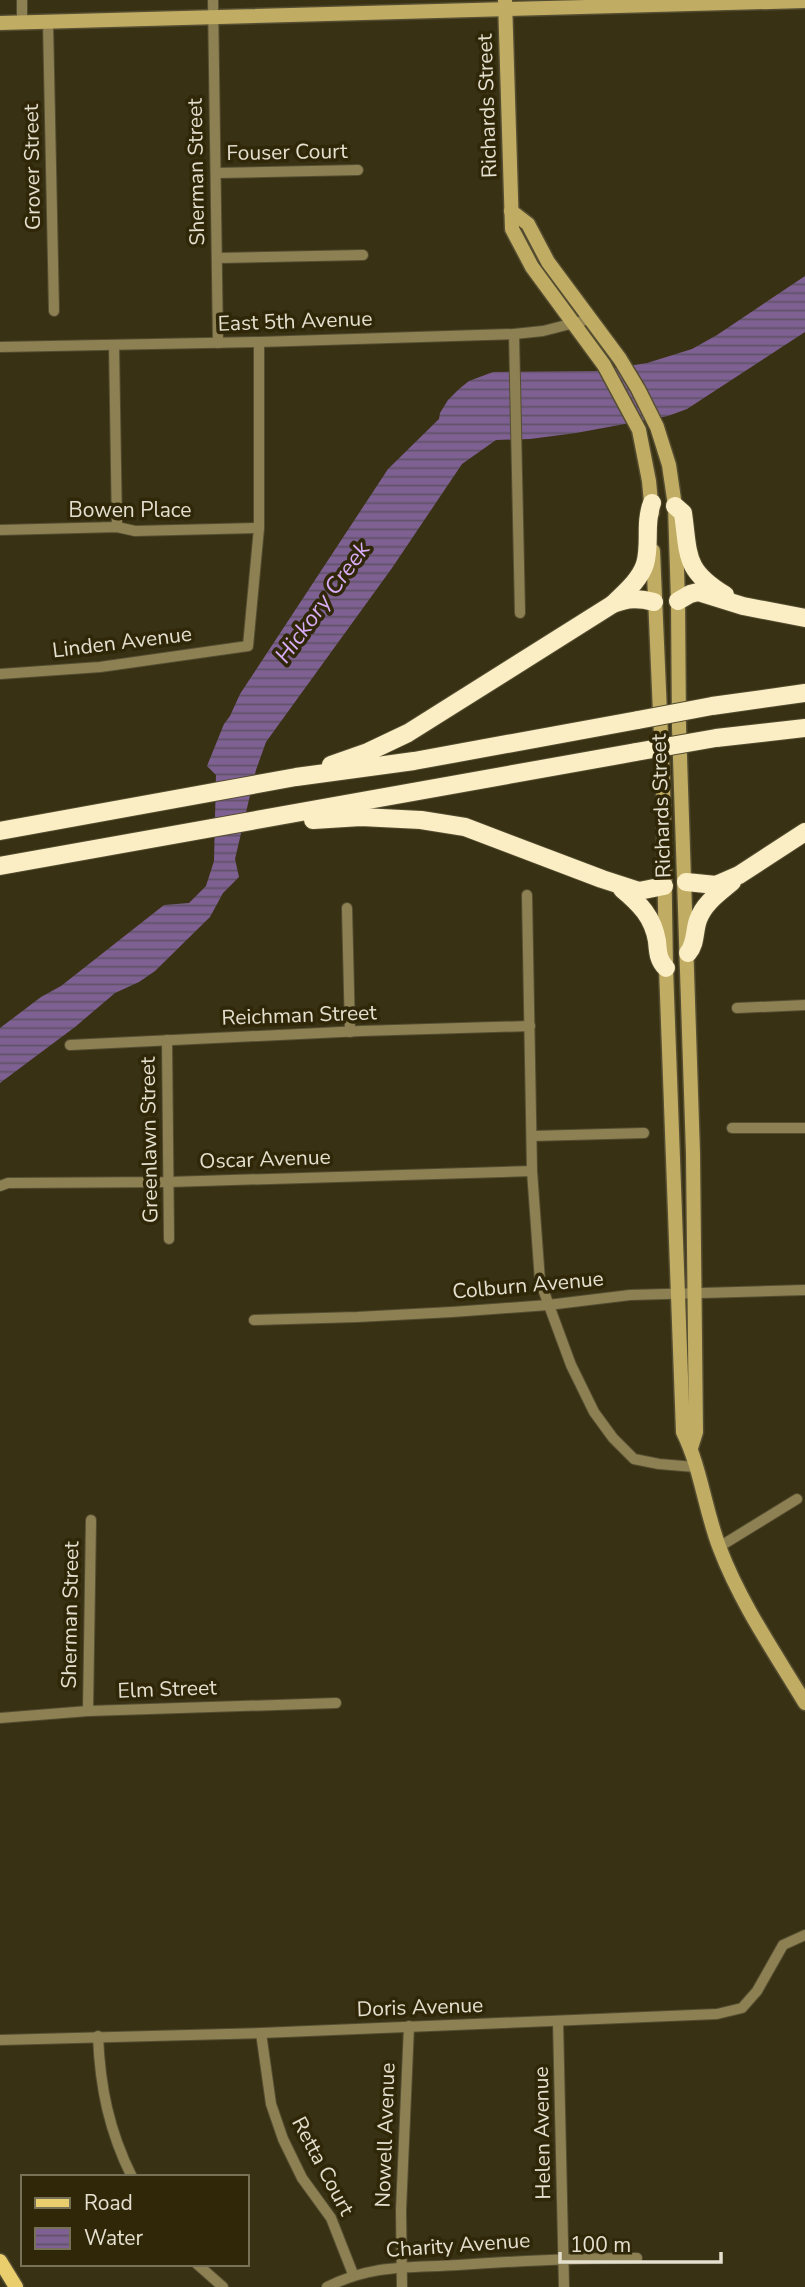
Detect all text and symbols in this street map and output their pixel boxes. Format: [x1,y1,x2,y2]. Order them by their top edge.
street label: Richards Street [470,33,504,179]
street label: Sherman Street [181,97,211,246]
street label: Grover Street [17,103,47,230]
street label: Fouser Court [226,137,348,167]
street label: East 5th Avenue [217,304,373,338]
street label: Bowen Place [68,496,192,524]
water label: Hickory Creek [268,535,377,670]
street label: Linden Avenue [51,620,193,664]
street label: Richards Street [644,733,678,879]
street label: Reichman Street [221,998,378,1032]
street label: Greenlawn Street [134,1056,164,1223]
street label: Oscar Avenue [199,1143,331,1175]
street label: Colburn Avenue [451,1264,605,1306]
street label: Sherman Street [55,1540,85,1689]
street label: Elm Street [117,1673,218,1705]
street label: Doris Avenue [356,1991,484,2023]
street label: Nowell Avenue [368,2062,402,2208]
street label: Helen Avenue [527,2066,557,2200]
street label: Retta Court [285,2112,361,2221]
legend [21,2175,248,2266]
text: Road [84,2189,133,2217]
scale bar [560,2220,721,2264]
text: Water [84,2224,143,2252]
street label: Charity Avenue [385,2226,531,2264]
text: 100 m [570,2231,631,2259]

